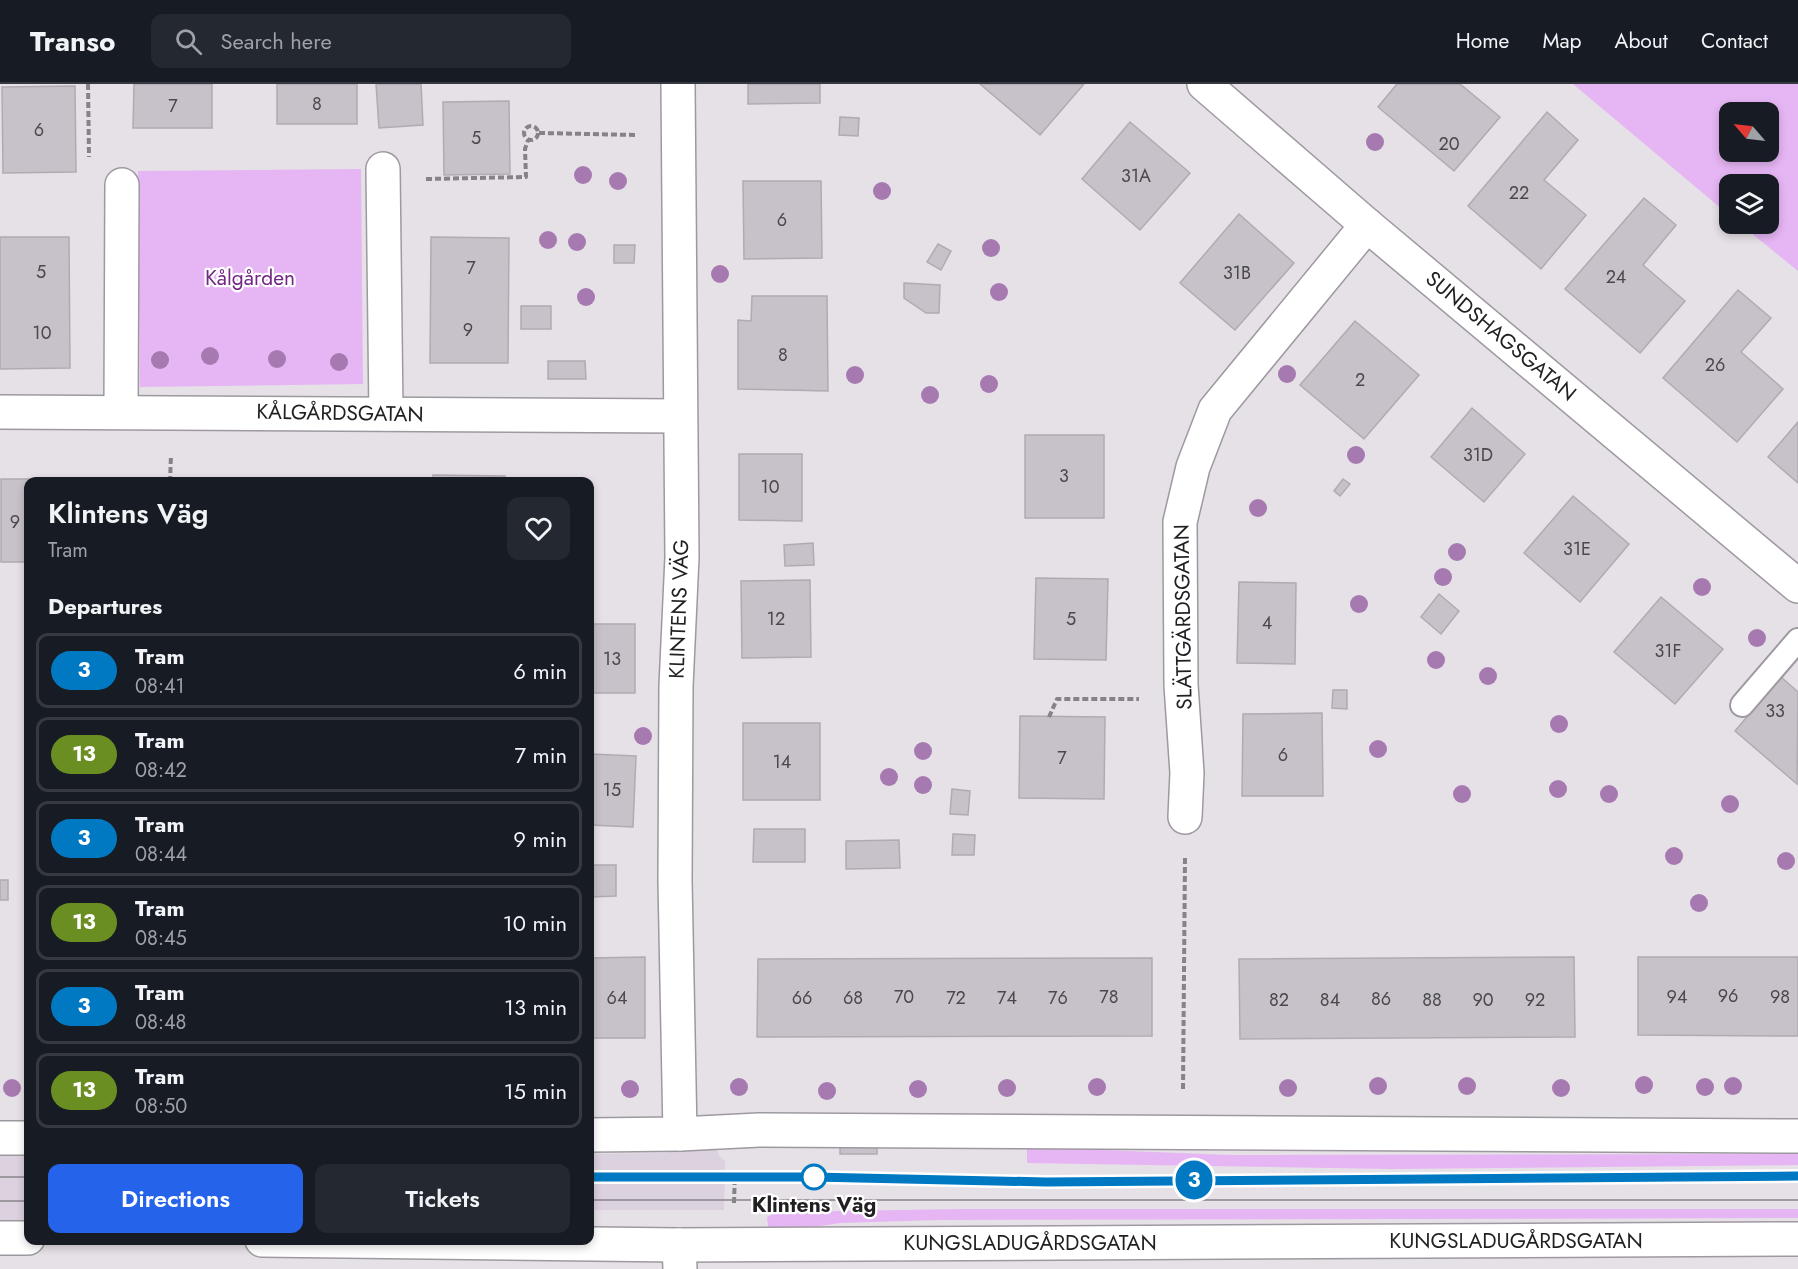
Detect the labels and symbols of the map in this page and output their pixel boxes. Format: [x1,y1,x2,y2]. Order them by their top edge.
house number: 8 [312,91,322,117]
house number: 7 [168,93,178,119]
north arrow [1719,102,1779,162]
house number: 6 [34,117,44,143]
house number: 5 [471,125,481,151]
house number: 20 [1438,131,1460,157]
house number: 31A [1121,163,1151,189]
house number: 22 [1509,180,1529,206]
house number: 6 [777,207,787,233]
house number: 7 [466,255,476,281]
house number: 5 [36,259,46,285]
house number: 31B [1223,260,1251,286]
park label: Kålgården [205,263,295,293]
street label: SUNDSHAGSGATAN [1419,264,1583,408]
house number: 24 [1606,264,1626,290]
house number: 9 [463,317,473,343]
house number: 10 [33,320,52,346]
house number: 8 [778,342,788,368]
house number: 26 [1705,352,1725,378]
house number: 2 [1355,367,1365,393]
street label: KÅLGÅRDSGATAN [256,397,424,429]
house number: 31D [1463,442,1493,468]
house number: 3 [1059,463,1069,489]
house number: 10 [761,474,780,500]
house number: 9 [10,509,20,535]
street label: SLÄTTGÄRDSGATAN [1166,524,1200,710]
house number: 31E [1563,536,1591,562]
street label: KLINTENS VÄG [662,539,696,679]
house number: 12 [767,606,785,632]
house number: 5 [1066,606,1076,632]
house number: 4 [1262,610,1272,636]
house number: 31F [1655,638,1681,664]
house number: 13 [603,646,621,672]
house number: 33 [1765,698,1785,724]
house number: 6 [1278,742,1288,768]
house number: 7 [1057,745,1067,771]
house number: 14 [773,749,791,775]
house number: 15 [603,777,621,803]
house number: 96 [1718,983,1738,1009]
house number: 70 [894,984,914,1010]
house number: 78 [1099,984,1119,1010]
house number: 94 [1667,984,1687,1010]
house number: 98 [1770,984,1790,1010]
house number: 64 [607,985,627,1011]
house number: 66 [792,985,812,1011]
house number: 68 [843,985,863,1011]
house number: 72 [946,985,966,1011]
house number: 74 [997,985,1017,1011]
house number: 76 [1048,985,1068,1011]
house number: 86 [1371,986,1391,1012]
house number: 82 [1269,987,1289,1013]
house number: 84 [1320,987,1340,1013]
house number: 88 [1422,987,1442,1013]
house number: 90 [1472,987,1494,1013]
house number: 92 [1525,987,1545,1013]
line badge: 3 [1174,1160,1214,1200]
marker: Klintens Väg [801,1164,827,1190]
place label: Klintens Väg [752,1190,876,1220]
street label: KUNGSLADUGÅRDSGATAN [1389,1226,1643,1256]
street label: KUNGSLADUGÅRDSGATAN [903,1228,1157,1258]

